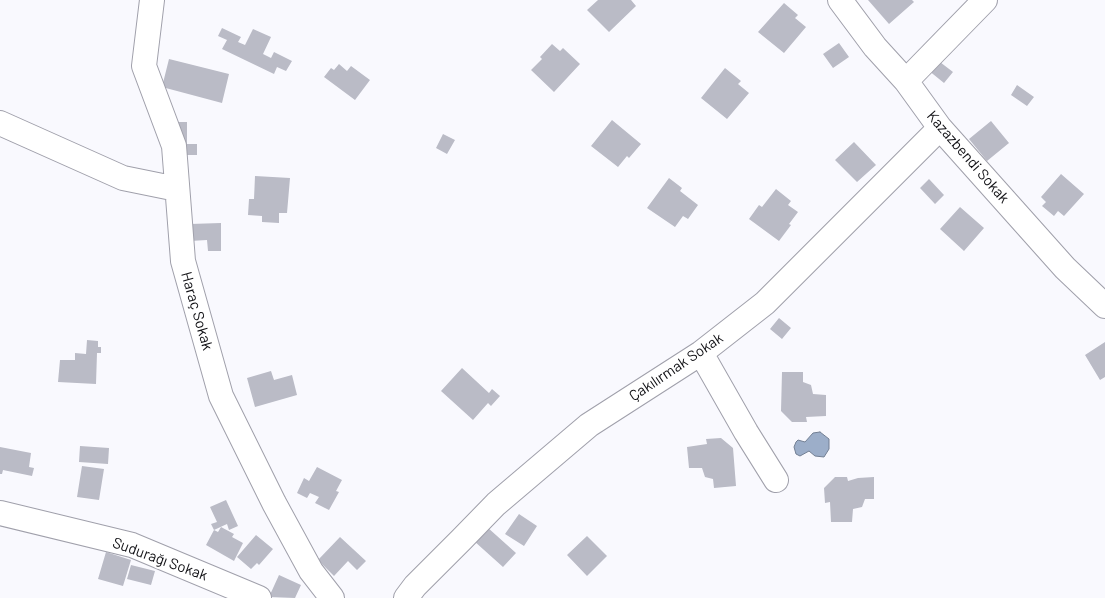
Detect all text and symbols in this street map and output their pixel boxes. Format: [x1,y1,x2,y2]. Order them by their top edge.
street label: Kazazbendi Sokak [923,107,1013,207]
street label: Haraç Sokak [177,270,217,352]
street label: Çakılırmak Sokak [626,329,726,405]
street label: Sudurağı Sokak [110,533,210,585]

